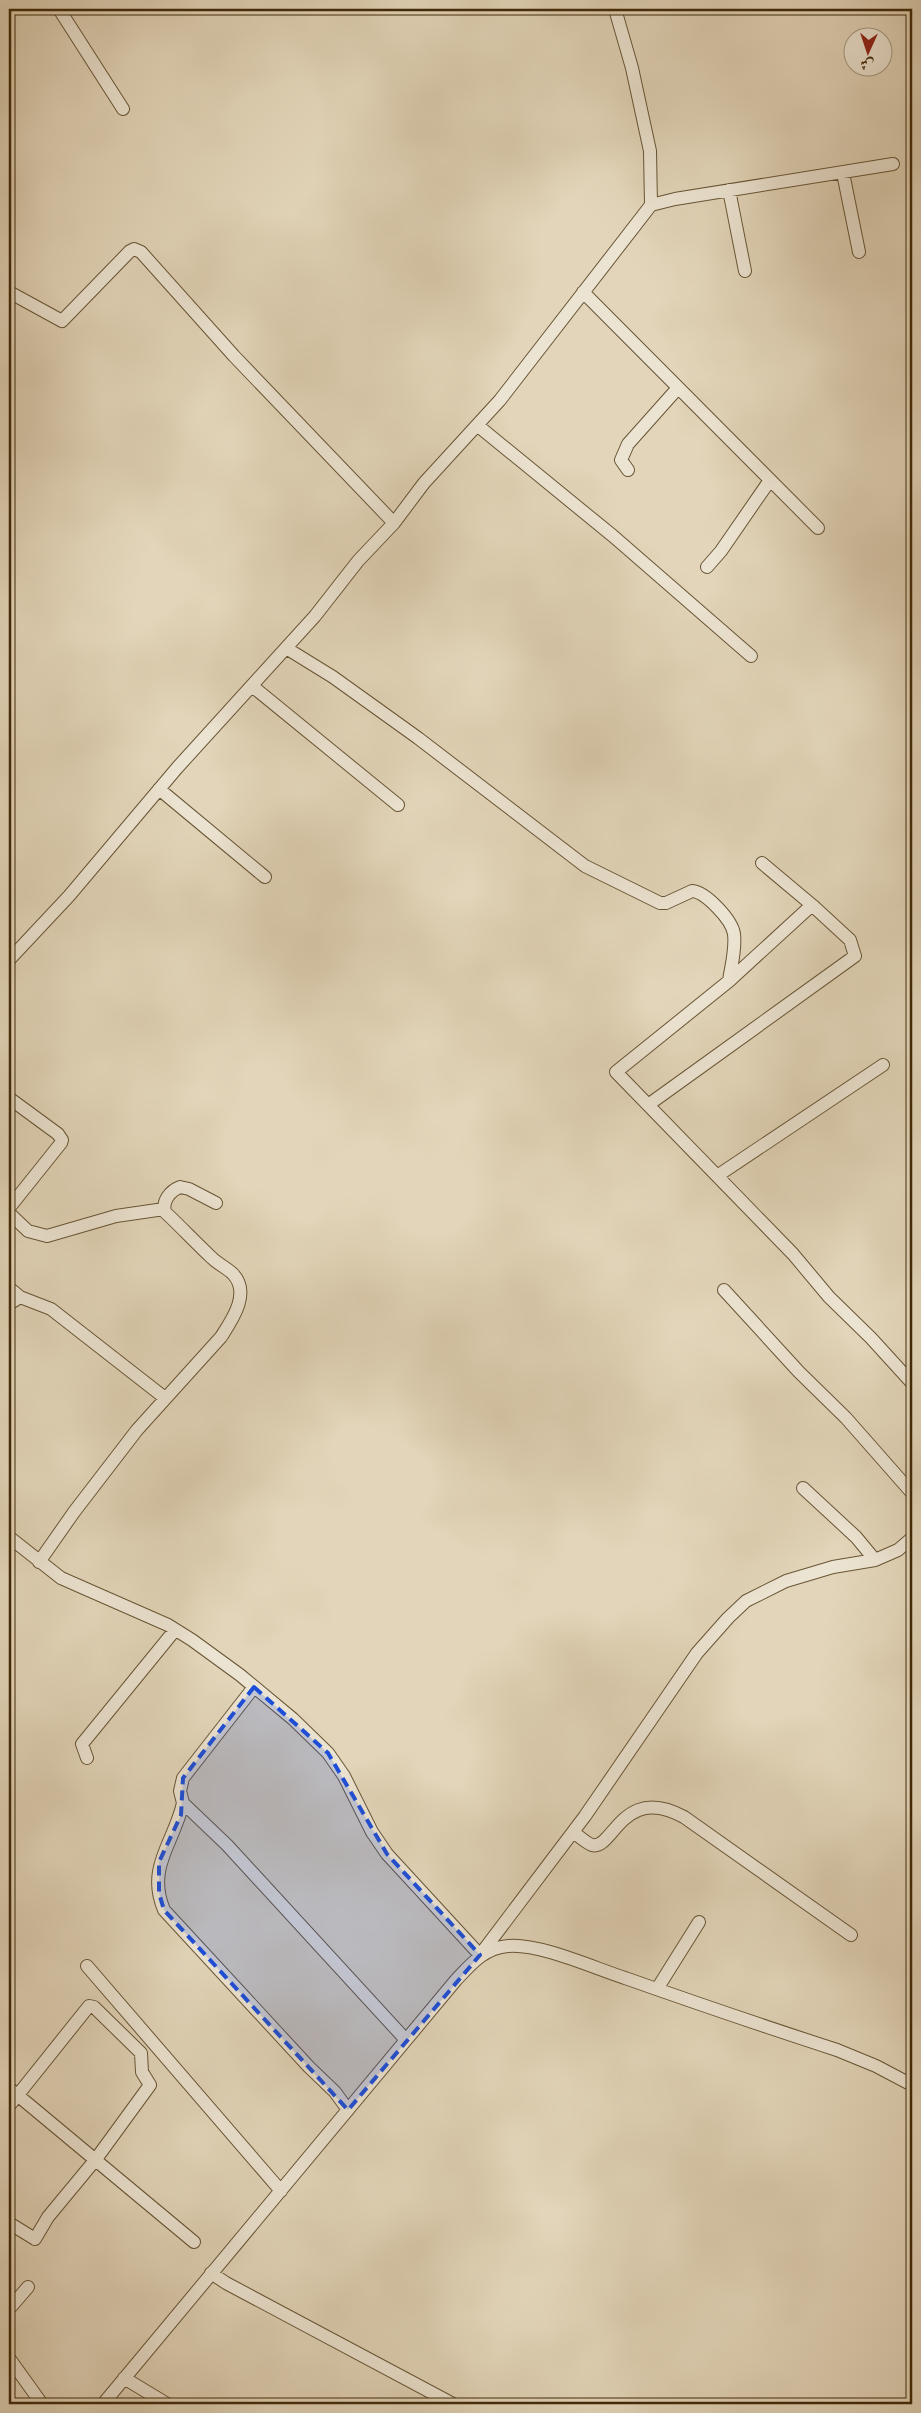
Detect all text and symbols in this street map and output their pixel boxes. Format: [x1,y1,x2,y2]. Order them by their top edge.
north arrow [844,28,894,78]
text: ش [860,54,875,73]

